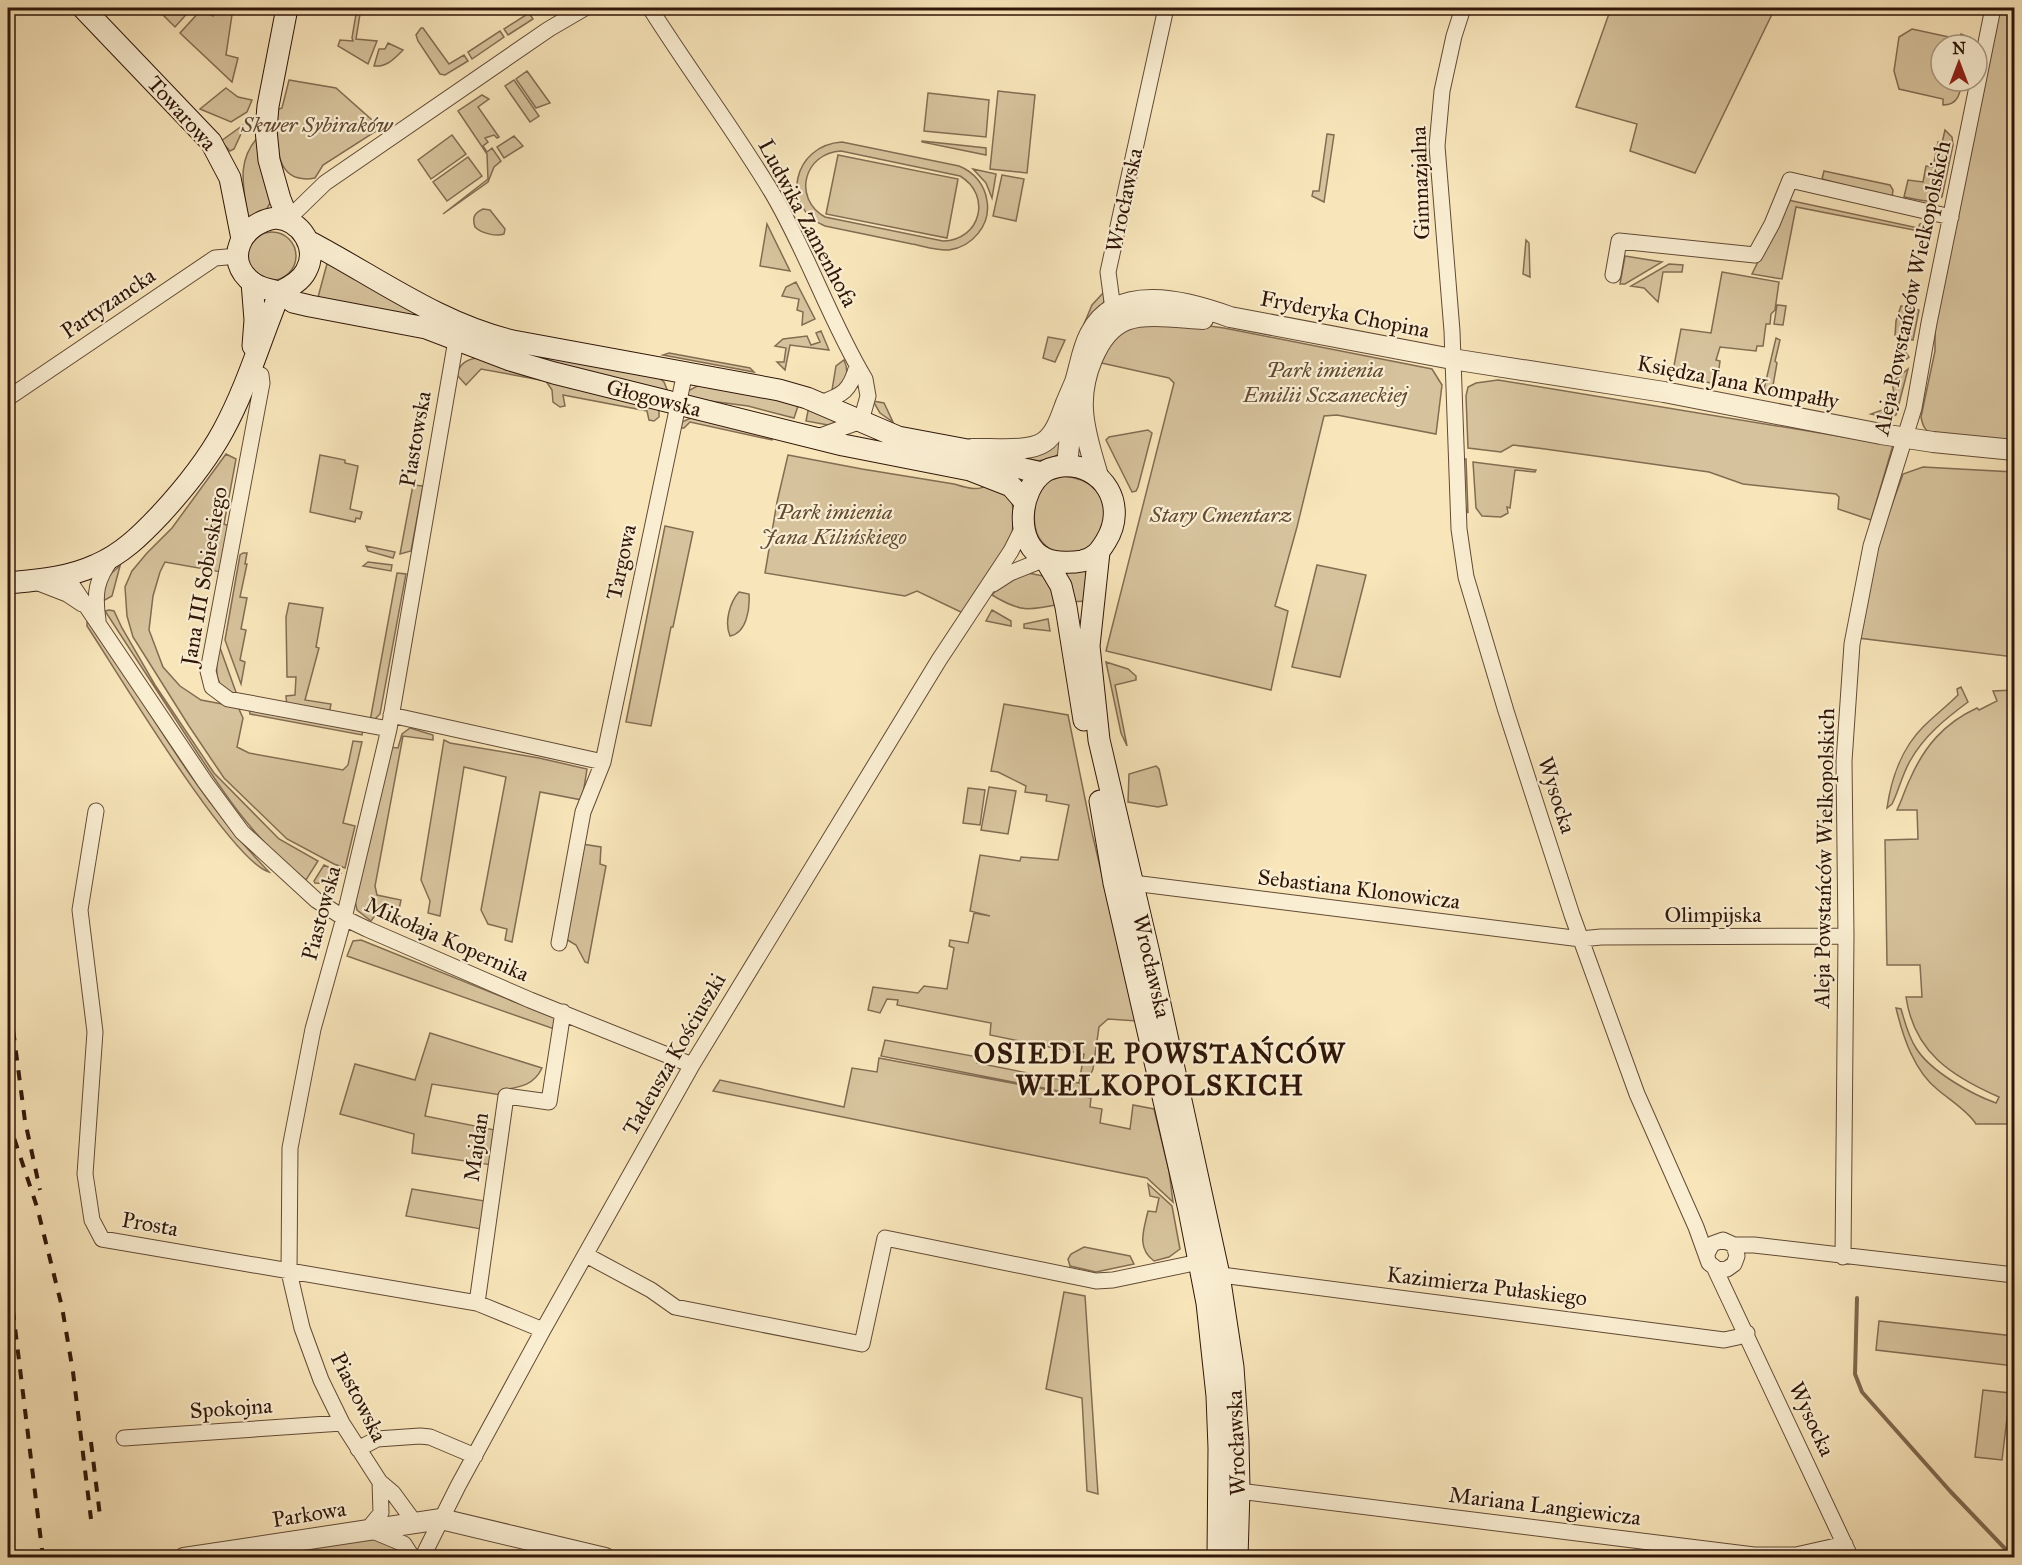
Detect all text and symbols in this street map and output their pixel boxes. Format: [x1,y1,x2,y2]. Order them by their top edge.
north arrow [1929,33,1989,93]
text: N [1952,39,1966,58]
street label: Towarowa [142,70,223,156]
park label: Skwer Sybiraków [240,111,394,138]
street label: Gimnazjalna [1404,125,1435,240]
street label: Ludwika Zamenhofa [752,134,864,312]
street label: Aleja Powstańców Wielkopolskich [1867,138,1956,439]
street label: Wrocławska [1100,145,1148,254]
street label: Partyzancka [56,261,161,344]
street label: Fryderyka Chopina [1258,284,1433,344]
street label: Księdza Jana Kompałły [1635,349,1842,415]
park label: Park imienia Emilii Sczaneckiej [1242,356,1409,408]
street label: Głogowska [604,373,705,423]
street label: Piastowska [393,388,437,489]
street label: Jana III Sobieskiego [175,484,233,669]
park label: Park imienia Jana Kilińskiego [759,498,907,550]
park label: Stary Cmentarz [1149,501,1292,528]
street label: Targowa [600,521,642,602]
street label: Aleja Powstańców Wielkopolskich [1808,708,1840,1009]
street label: Wysocka [1532,753,1582,837]
street label: Piastowska [295,862,347,963]
street label: Sebastiana Klonowicza [1256,863,1462,915]
street label: Mikołaja Kopernika [361,891,534,988]
street label: Olimpijska [1664,901,1762,928]
street label: Wrocławska [1127,911,1177,1021]
street label: Tadeusza Kościuszki [617,968,731,1140]
district label: OSIEDLE POWSTAŃCÓW WIELKOPOLSKICH [974,1035,1346,1103]
street label: Majdan [458,1111,494,1183]
street label: Prosta [120,1206,181,1242]
street label: Kazimierza Pułaskiego [1385,1260,1589,1312]
street label: Piastowska [325,1348,393,1447]
street label: Wysocka [1783,1377,1841,1461]
street label: Wrocławska [1221,1389,1251,1496]
street label: Spokojna [189,1392,274,1424]
street label: Mariana Langiewicza [1447,1481,1643,1531]
street label: Parkowa [270,1495,349,1533]

